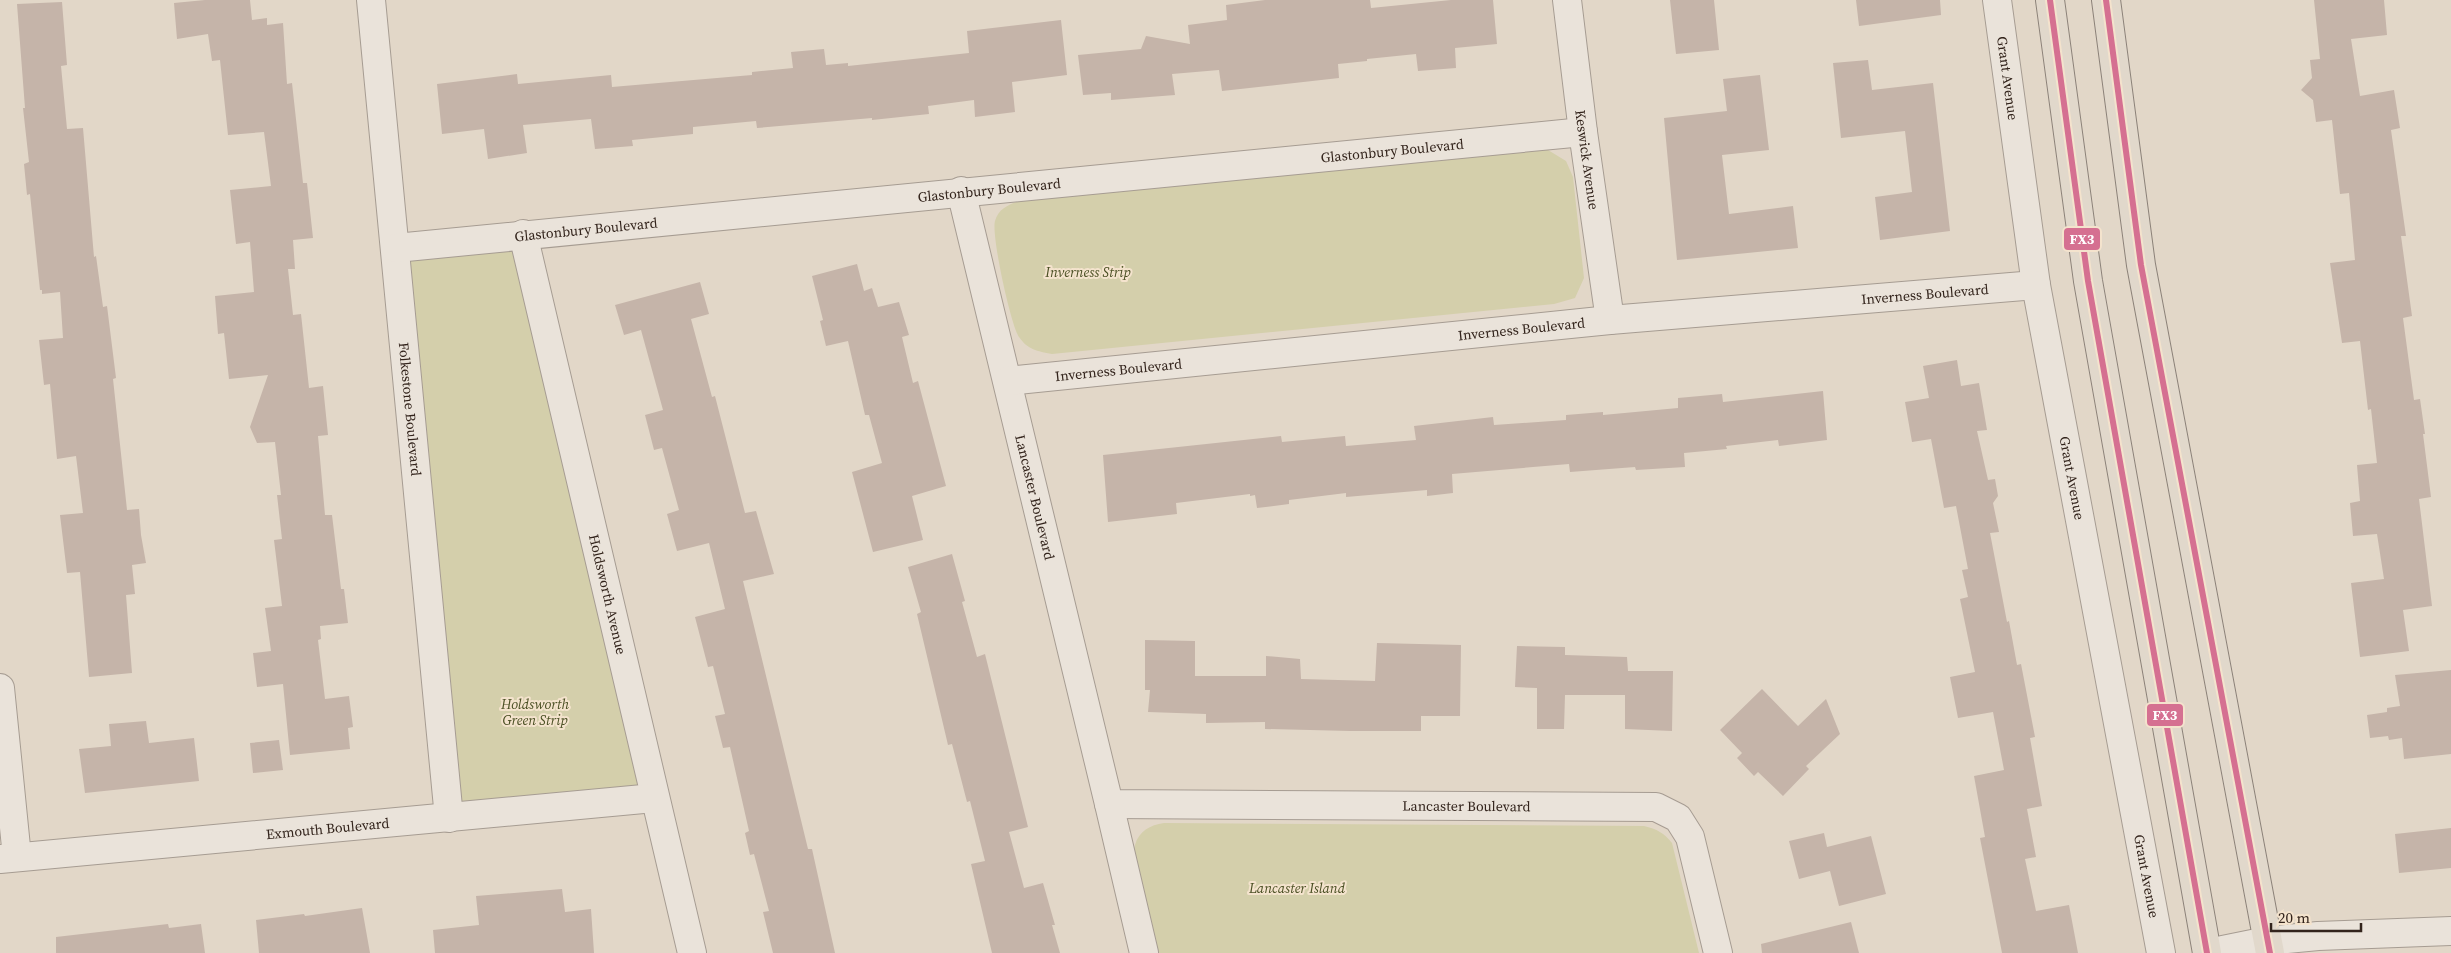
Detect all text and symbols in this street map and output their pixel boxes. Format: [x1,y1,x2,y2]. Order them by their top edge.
street label: Grant Avenue [1992,35,2023,122]
street label: Keswick Avenue [1570,109,1604,211]
street label: Glastonbury Boulevard [1320,134,1465,168]
street label: Glastonbury Boulevard [917,173,1062,207]
street label: Glastonbury Boulevard [514,212,659,246]
line badge: FX3 [2063,227,2101,251]
text: FX3 [2070,229,2095,249]
park label: Inverness Strip [1044,262,1131,282]
street label: Inverness Boulevard [1860,279,1989,309]
street label: Inverness Boulevard [1457,313,1586,345]
street label: Folkestone Boulevard [394,341,426,477]
street label: Inverness Boulevard [1054,353,1183,386]
street label: Lancaster Boulevard [1010,433,1060,562]
street label: Grant Avenue [2054,435,2090,521]
street label: Holdsworth Avenue [584,532,631,656]
park label: Holdsworth Green Strip [500,694,569,730]
line badge: FX3 [2146,703,2184,727]
text: FX3 [2153,705,2178,725]
street label: Lancaster Boulevard [1402,796,1531,816]
street label: Exmouth Boulevard [265,813,390,844]
street label: Grant Avenue [2129,833,2164,920]
park label: Lancaster Island [1248,878,1346,898]
scale bar [2271,900,2361,932]
text: 20 m [2278,907,2310,928]

